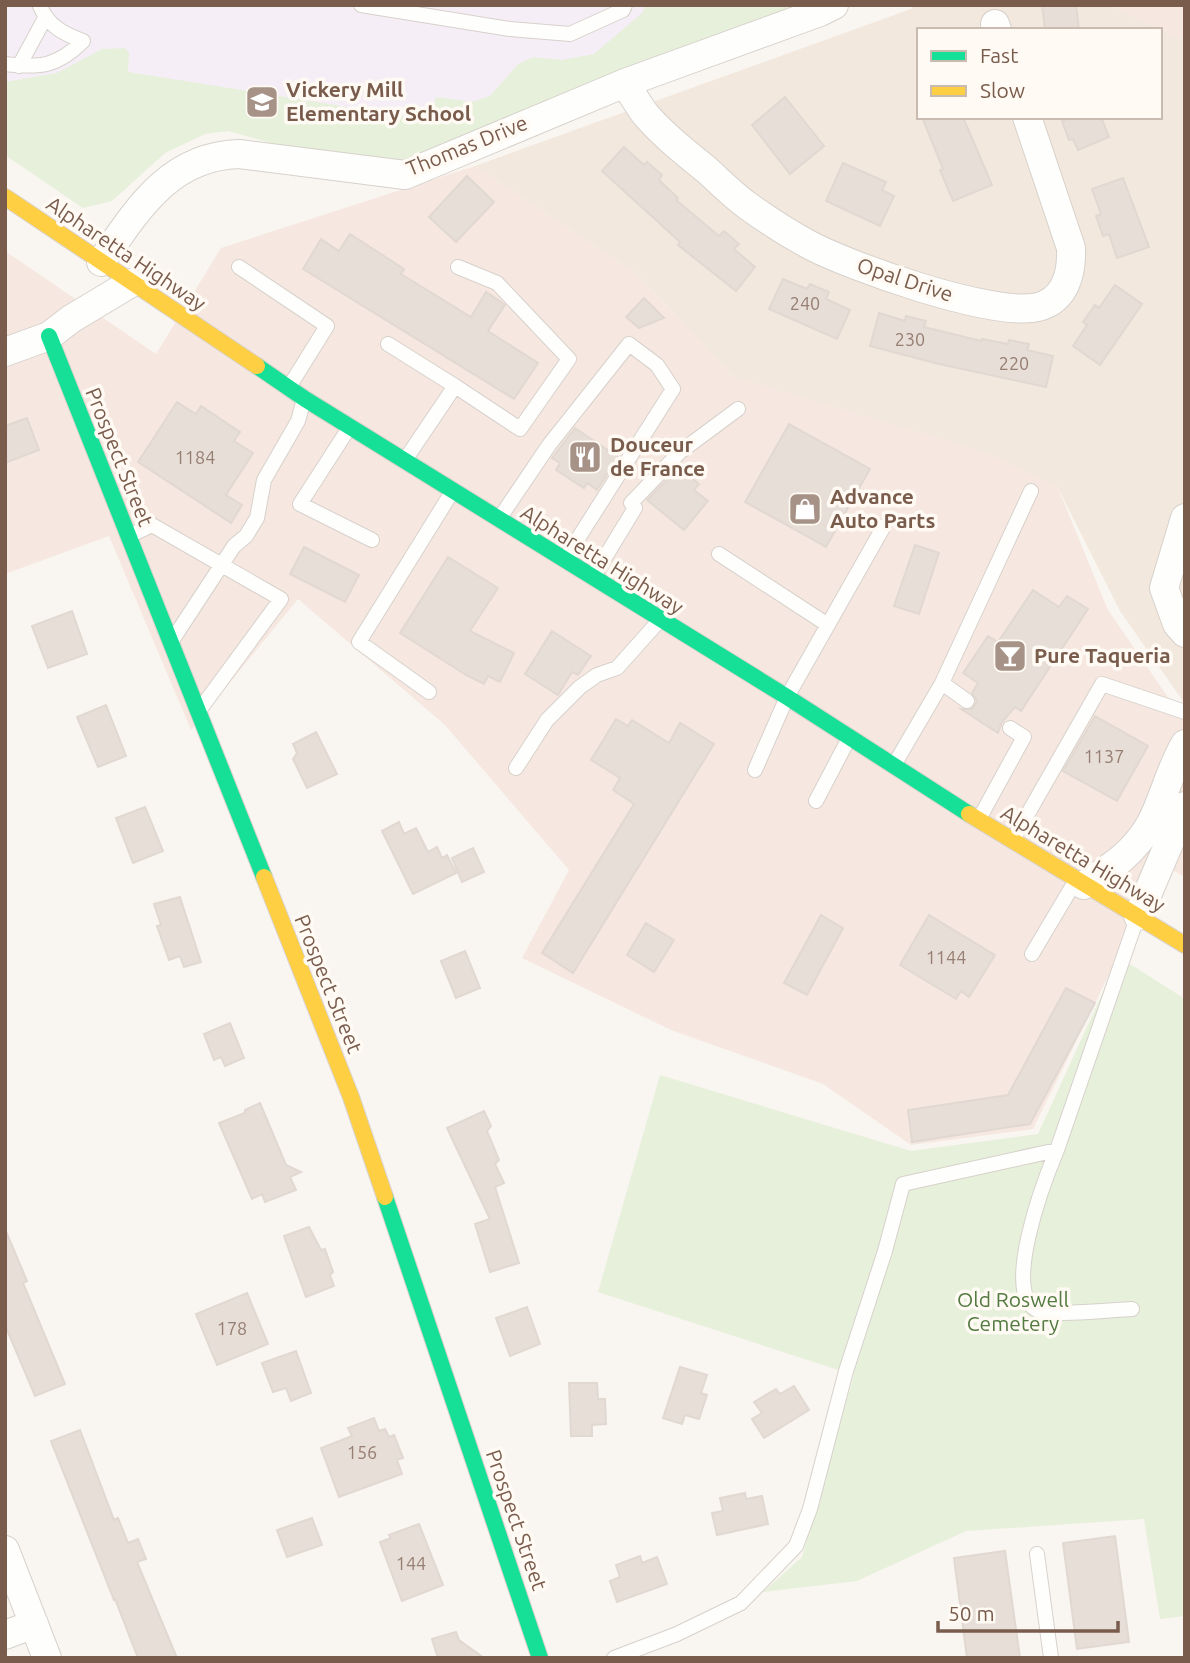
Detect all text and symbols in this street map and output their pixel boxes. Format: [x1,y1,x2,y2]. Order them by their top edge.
legend [917,28,1162,119]
text: Fast [980,43,1018,67]
place label: Vickery Mill Elementary School [286,77,471,125]
text: Slow [980,78,1025,102]
school or university icon: Vickery Mill Elementary School [243,83,281,121]
street label: Thomas Drive [403,110,531,180]
street label: Alpharetta Highway [42,191,211,315]
street label: Opal Drive [854,252,956,306]
house number: 240 [790,293,820,313]
house number: 230 [895,329,925,349]
house number: 220 [999,353,1029,373]
street label: Prospect Street [81,384,159,529]
place label: Douceur de France [610,432,705,480]
restaurant icon: Douceur de France [566,438,604,476]
house number: 1184 [175,447,215,467]
place label: Advance Auto Parts [830,484,935,532]
shop icon: Advance Auto Parts [786,490,824,528]
street label: Alpharetta Highway [517,499,688,619]
bar icon: Pure Taqueria [991,637,1029,675]
place label: Pure Taqueria [1034,643,1171,667]
house number: 1137 [1084,746,1124,766]
street label: Alpharetta Highway [997,800,1170,917]
street label: Prospect Street [290,911,368,1056]
house number: 1144 [926,947,966,967]
park label: Old Roswell Cemetery [957,1287,1069,1335]
house number: 178 [217,1318,247,1338]
house number: 156 [347,1442,377,1462]
street label: Prospect Street [482,1446,552,1593]
house number: 144 [396,1553,426,1573]
scale bar [938,1590,1118,1634]
text: 50 m [948,1601,995,1625]

